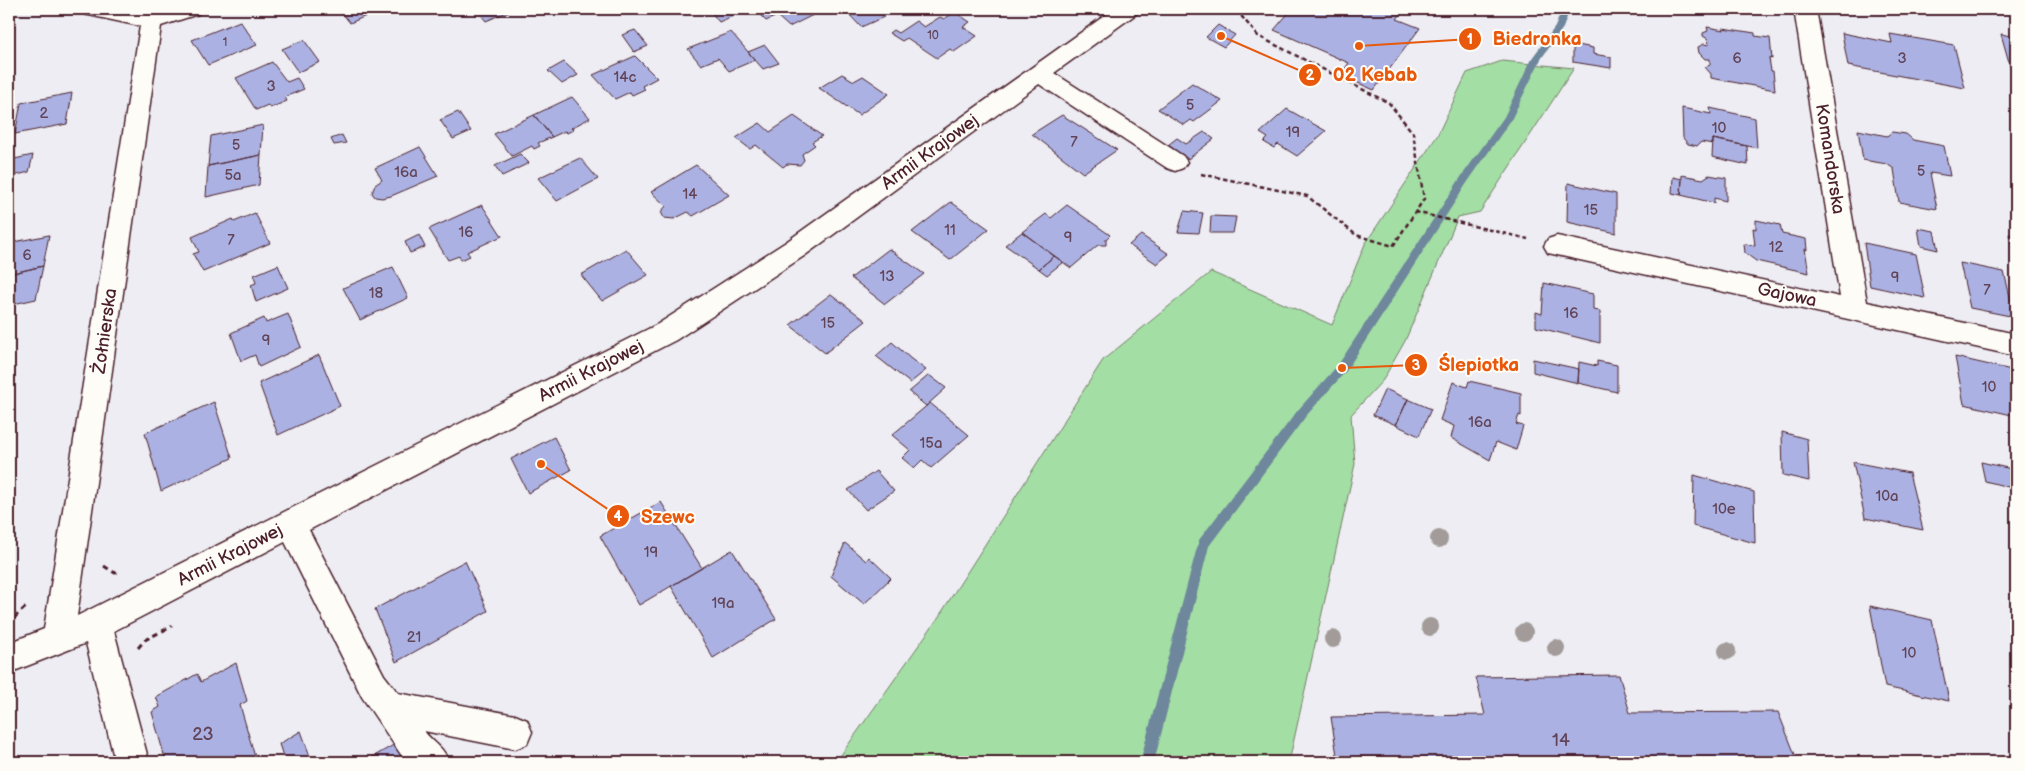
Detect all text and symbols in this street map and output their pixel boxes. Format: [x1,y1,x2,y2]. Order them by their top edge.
callout: Biedronka [1457,22,1591,56]
house number: 10 [927,28,939,43]
text: Biedronka [1492,28,1582,51]
text: 1 [1467,30,1473,49]
house number: 1 [223,35,227,50]
house number: 6 [1732,49,1742,68]
house number: 3 [1897,49,1907,68]
callout: 02 Kebab [1298,58,1427,92]
text: 02 Kebab [1333,64,1417,87]
text: 2 [1306,66,1315,85]
house number: 14c [614,68,636,87]
house number: 3 [266,77,276,96]
house number: 5 [1186,96,1194,115]
street label: Komandorska [1811,102,1849,216]
house number: 2 [40,104,49,123]
street label: Armii Krajowej [877,110,983,194]
house number: 10 [1712,119,1726,138]
house number: 19 [1286,123,1300,142]
house number: 7 [1070,133,1078,152]
house number: 5 [232,136,240,155]
house number: 5 [1917,162,1925,181]
house number: 16a [394,163,418,182]
house number: 5a [224,166,242,185]
house number: 14 [683,185,697,204]
house number: 15 [1584,201,1598,220]
house number: 11 [944,221,956,240]
house number: 16 [459,223,473,242]
house number: 9 [1064,228,1072,247]
house number: 7 [227,231,235,250]
house number: 12 [1769,238,1783,257]
house number: 6 [22,246,32,265]
house number: 13 [879,267,895,286]
house number: 9 [1891,268,1899,287]
street label: Gajowa [1755,278,1819,312]
house number: 7 [1983,281,1991,300]
house number: 18 [369,284,384,303]
street label: Żołnierska [87,287,121,376]
house number: 16 [1564,304,1578,323]
house number: 15 [821,314,835,333]
house number: 9 [262,331,270,350]
street label: Armii Krajowej [535,336,647,406]
callout: Ślepiotka [1404,348,1529,382]
text: Ślepiotka [1439,352,1519,377]
text: 3 [1412,356,1421,375]
house number: 10 [1982,378,1996,397]
house number: 16a [1468,413,1492,432]
house number: 15a [920,434,942,453]
house number: 10a [1875,487,1899,506]
callout: Szewc [606,499,705,533]
house number: 10e [1712,500,1736,519]
text: Szewc [641,506,695,529]
text: 4 [614,507,623,526]
street label: Armii Krajowej [174,520,286,590]
house number: 19 [644,543,658,562]
house number: 19a [712,594,734,613]
house number: 21 [407,628,421,647]
house number: 10 [1902,644,1916,663]
house number: 23 [192,724,214,745]
house number: 14 [1552,730,1570,751]

